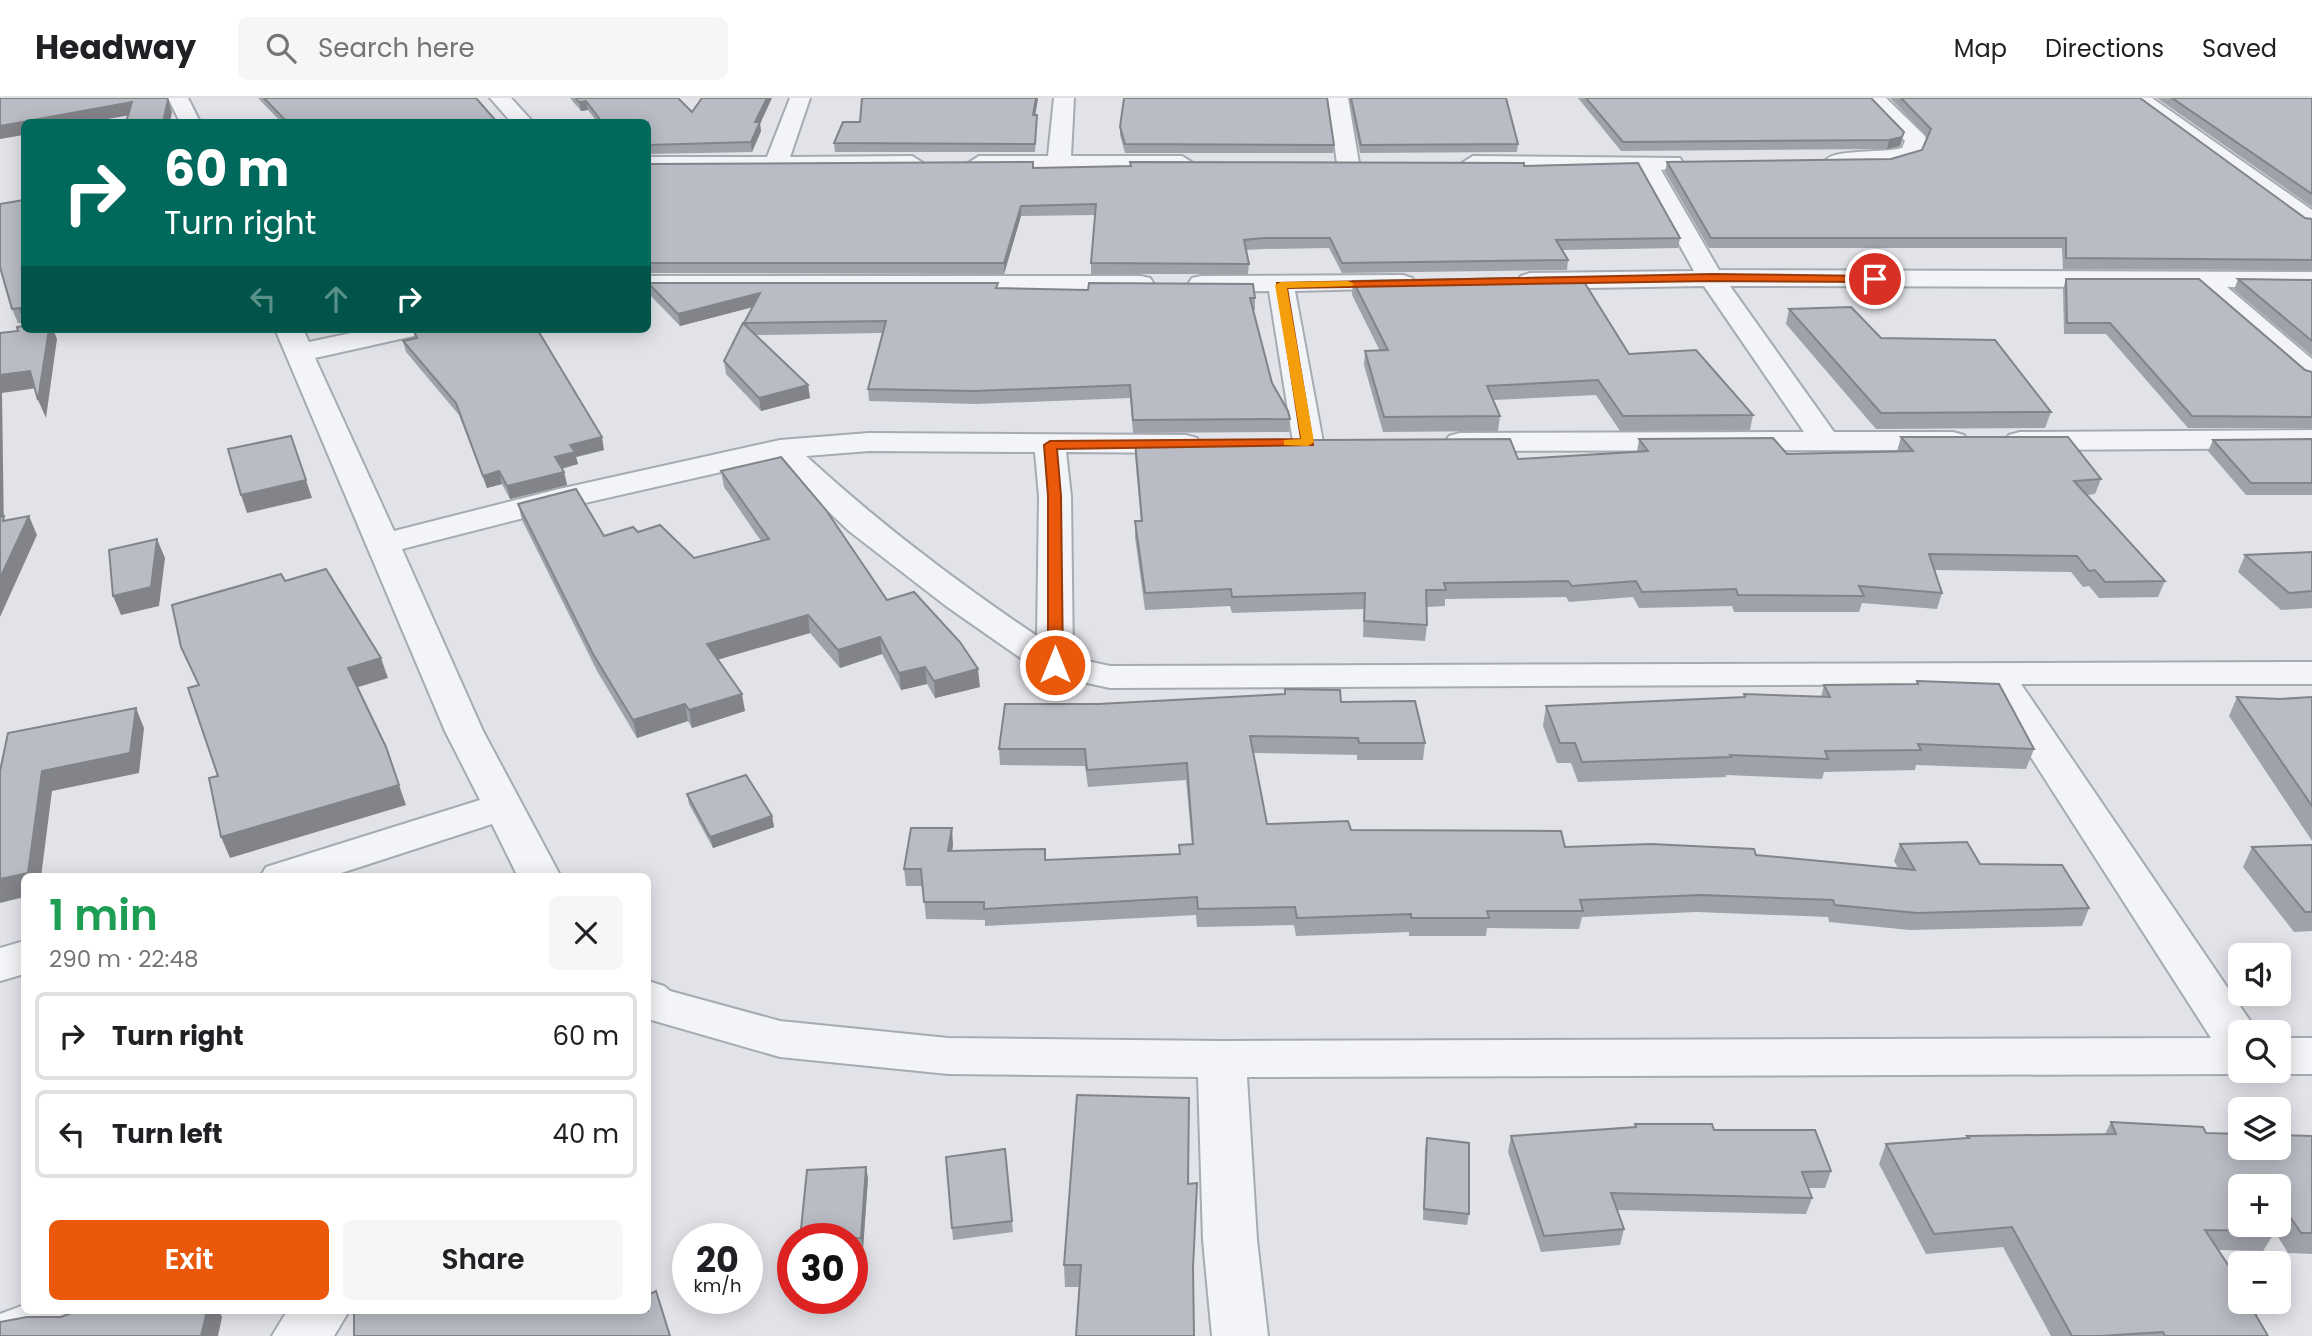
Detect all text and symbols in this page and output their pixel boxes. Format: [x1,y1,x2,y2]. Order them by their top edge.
search box [238,17,728,80]
text: Headway [35,24,196,71]
icon: search [262,29,300,67]
text: Search here [318,30,475,66]
text: Map [1954,32,2007,65]
text: Directions [2045,32,2164,65]
text: Saved [2202,32,2277,65]
text: 60 m [164,135,289,203]
icon: right [49,147,140,238]
text: Turn right [164,200,316,245]
pin [1845,249,1905,309]
icon: arrive [1856,260,1894,298]
icon: left [244,280,282,318]
icon: ahead [317,280,355,318]
icon: right [390,280,428,318]
position arrow [1018,628,1092,702]
text: 1 min [49,886,158,945]
button: close [549,896,623,970]
text: 290 m · 22:48 [49,943,198,975]
map controls [2228,943,2291,1314]
button: sound [2228,943,2291,1006]
icon: right [53,1017,91,1055]
text: Turn right [112,1018,244,1054]
text: 60 m [552,1018,619,1054]
button: search [2228,1020,2291,1083]
button: layers [2228,1097,2291,1160]
icon: left [53,1115,91,1153]
text: Turn left [112,1116,223,1152]
text: 40 m [553,1116,619,1152]
button: + [2228,1174,2291,1237]
button: Exit [49,1220,329,1300]
button: Share [343,1220,623,1300]
speed limit sign: 30 [777,1223,868,1314]
text: 20 [696,1235,739,1284]
button: − [2228,1251,2291,1314]
text: km/h [694,1273,741,1298]

